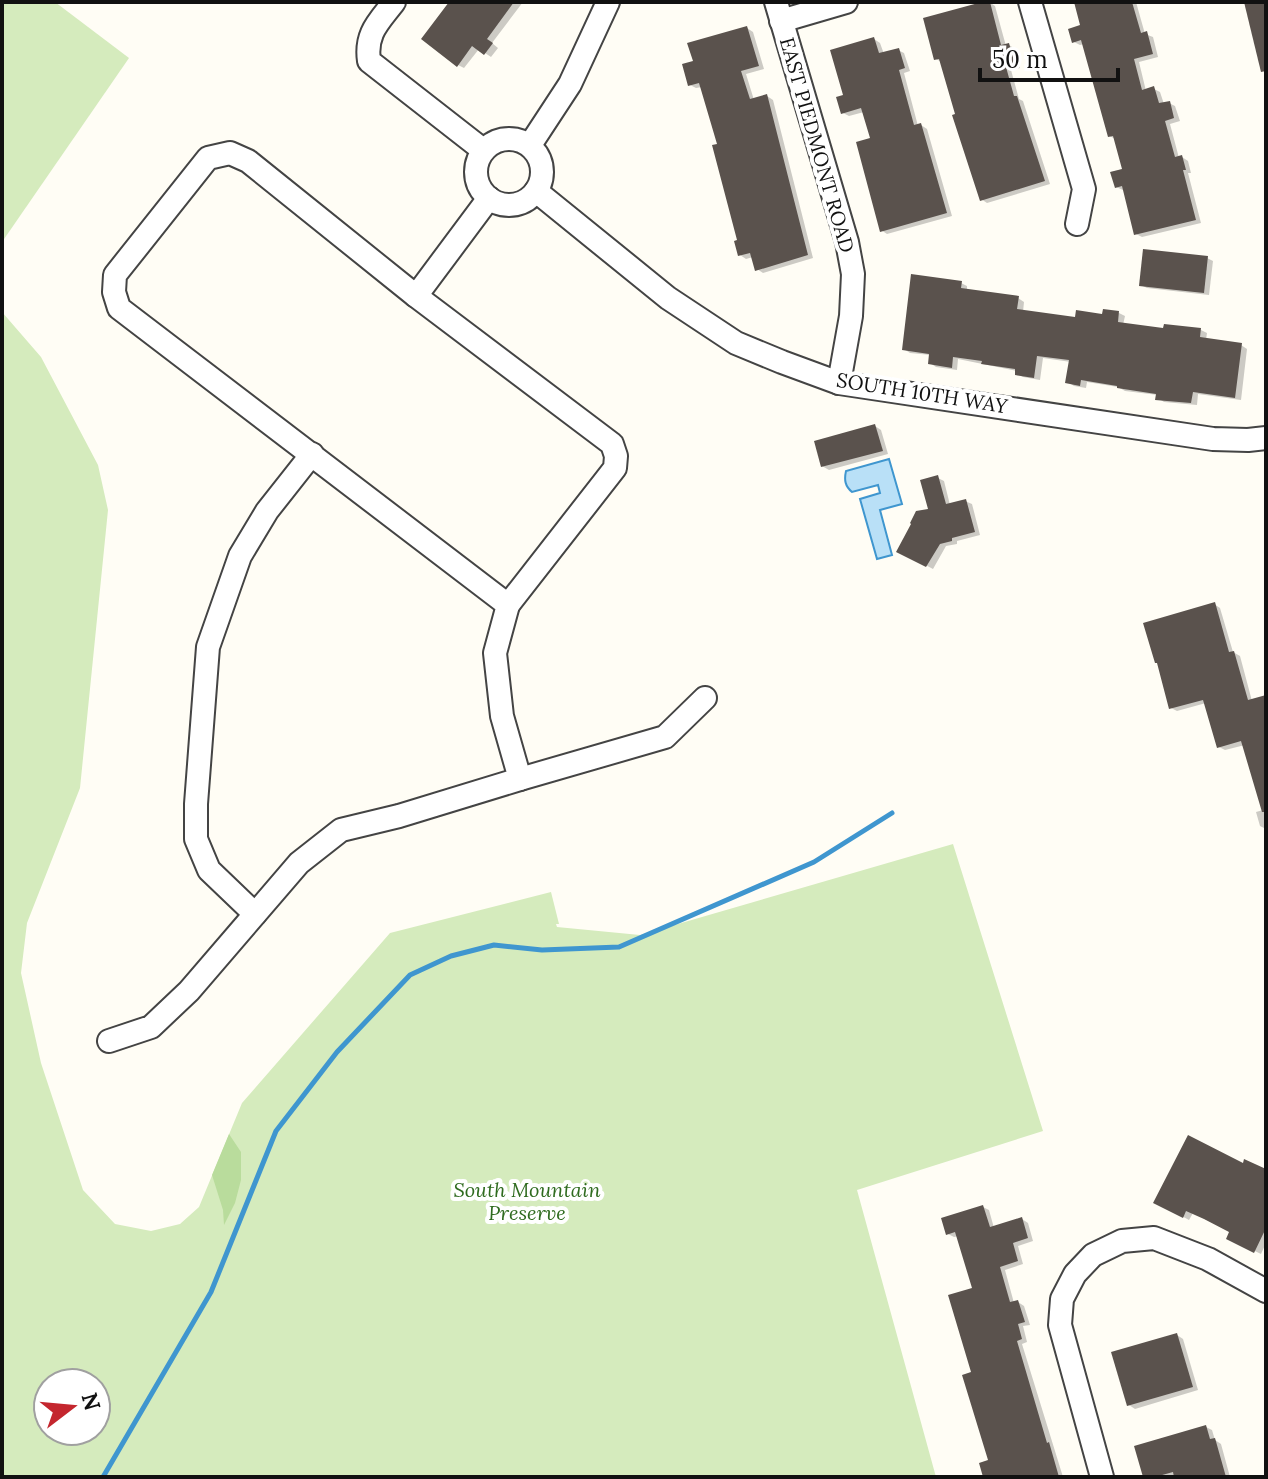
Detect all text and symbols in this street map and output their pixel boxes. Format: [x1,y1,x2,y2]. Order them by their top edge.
scale bar [980,32,1118,82]
street label: EAST PIEDMONT ROAD [775,34,860,256]
text: 50 m [992,44,1048,75]
street label: SOUTH 10TH WAY [835,367,1010,418]
park label: South Mountain Preserve [453,1177,601,1225]
north arrow [32,1367,112,1447]
text: N [75,1389,107,1414]

